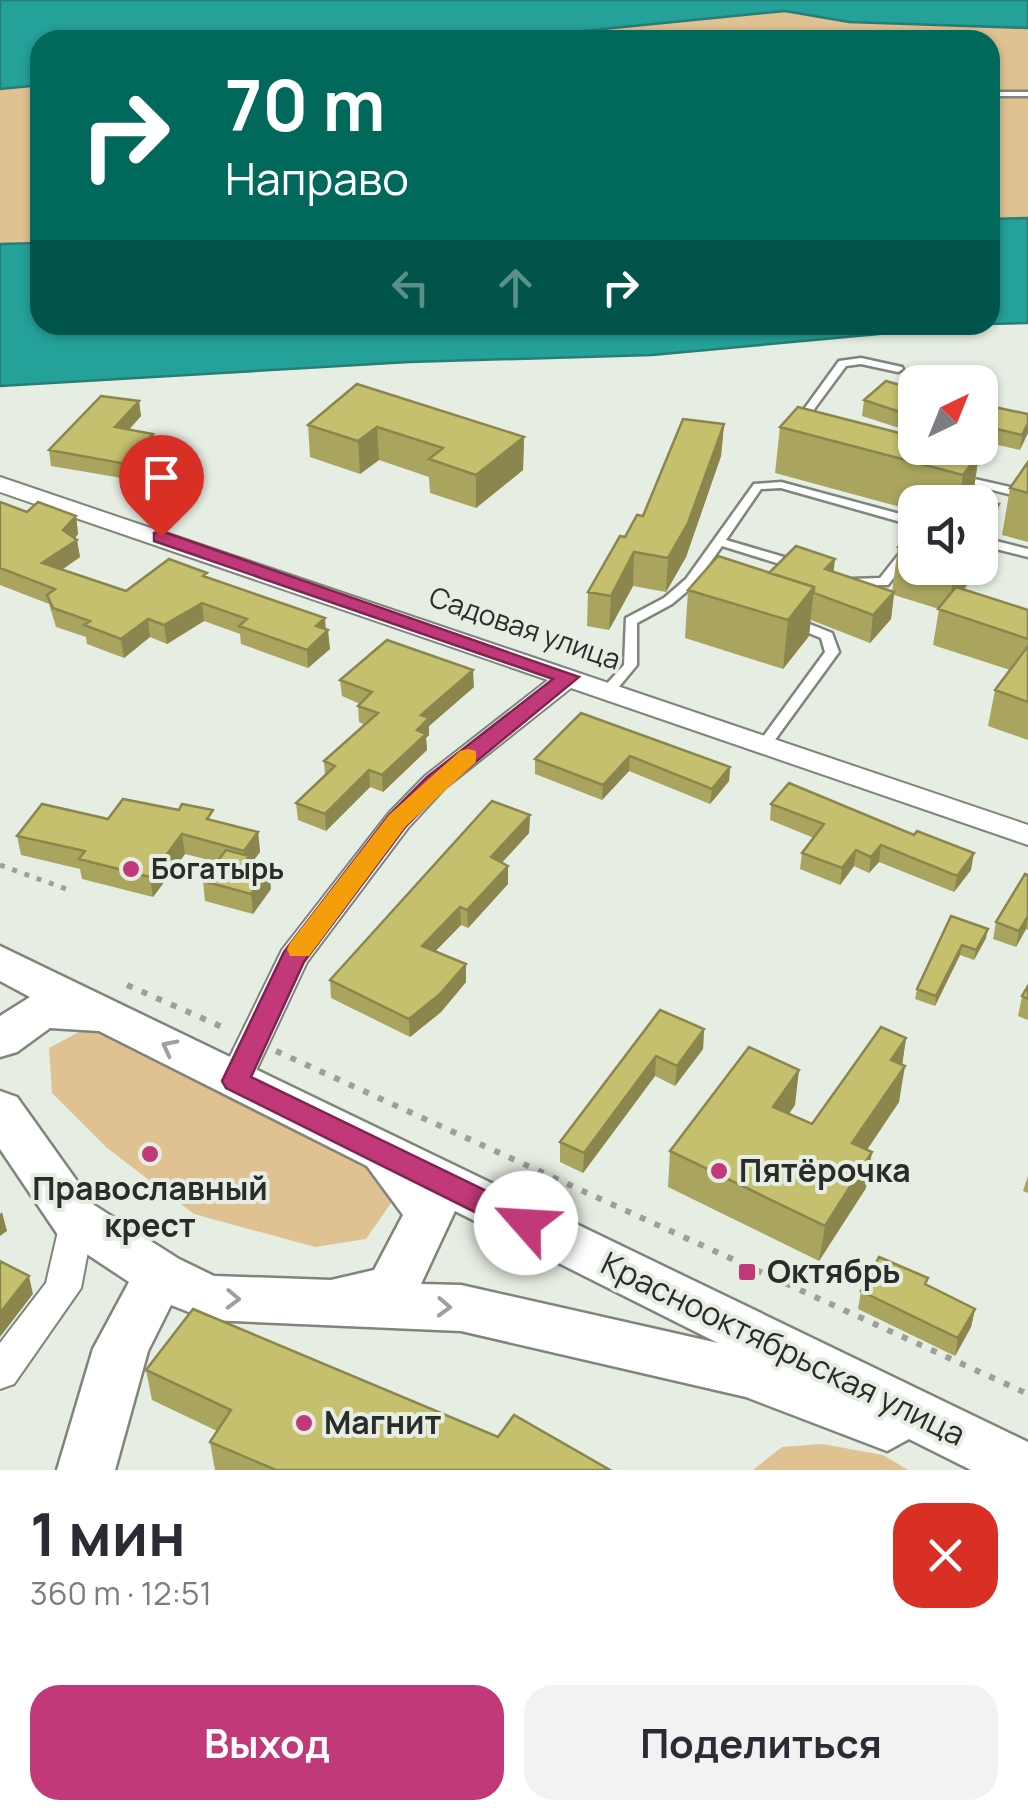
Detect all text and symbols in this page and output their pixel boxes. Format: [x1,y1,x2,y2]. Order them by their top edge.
text: 70 m [225,56,385,152]
icon: right [60,70,190,200]
text: Направо [225,147,409,209]
icon: left [383,260,438,315]
icon: ahead [488,260,543,315]
icon: right [593,260,648,315]
north arrow [898,365,998,465]
map controls [898,365,998,585]
pin [119,435,204,538]
icon: arrive [134,450,189,505]
button: sound [898,485,998,585]
street label: Садовая улица [425,577,626,678]
place label: Богатырь [151,849,284,887]
marker: Богатырь [120,858,142,880]
one-way arrow [162,1040,180,1059]
marker: Православный крест [139,1143,161,1165]
place label: Пятёрочка [739,1148,911,1192]
marker: Пятёрочка [708,1160,730,1182]
place label: Православный крест [32,1166,268,1247]
position arrow [474,1171,578,1275]
street label: Краснооктябрьская улица [594,1241,973,1456]
place label: Октябрь [767,1249,901,1293]
marker: Октябрь [736,1261,758,1283]
one-way arrow [226,1289,242,1310]
one-way arrow [436,1297,452,1318]
place label: Магнит [324,1400,442,1444]
marker: Магнит [293,1412,315,1434]
text: 1 мин [30,1492,186,1574]
button: close [893,1503,998,1608]
text: 360 m · 12:51 [30,1571,212,1615]
button: Выход [30,1685,504,1800]
button: Поделиться [524,1685,998,1800]

